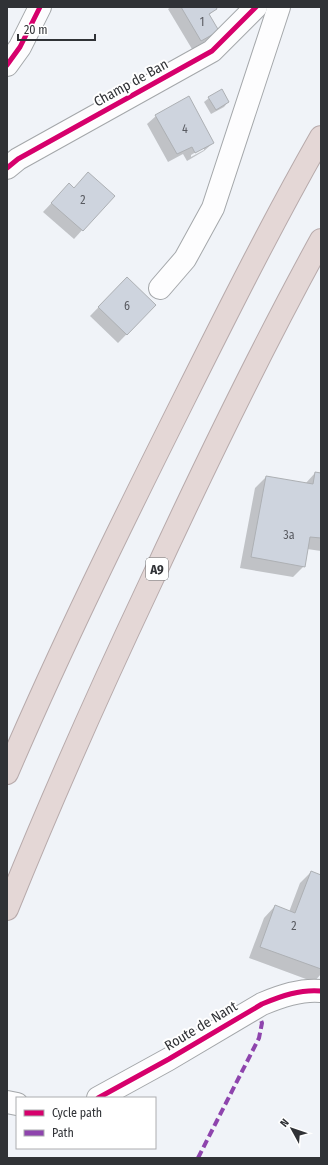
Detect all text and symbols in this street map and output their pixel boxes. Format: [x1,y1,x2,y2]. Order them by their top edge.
house number: 1 [200,15,204,29]
scale bar [18,16,95,42]
text: 20 m [24,23,48,37]
street label: Champ de Ban [91,56,171,110]
house number: 4 [182,122,188,136]
house number: 2 [80,193,86,207]
house number: 6 [124,299,130,313]
house number: 3a [283,528,295,542]
road number: A9 [146,558,168,580]
house number: 2 [291,919,297,933]
street label: Route de Nant [162,997,241,1054]
legend [16,1097,156,1149]
text: Cycle path [52,1106,102,1120]
north arrow [272,1109,312,1149]
text: N [278,1116,292,1130]
text: Path [52,1126,74,1140]

